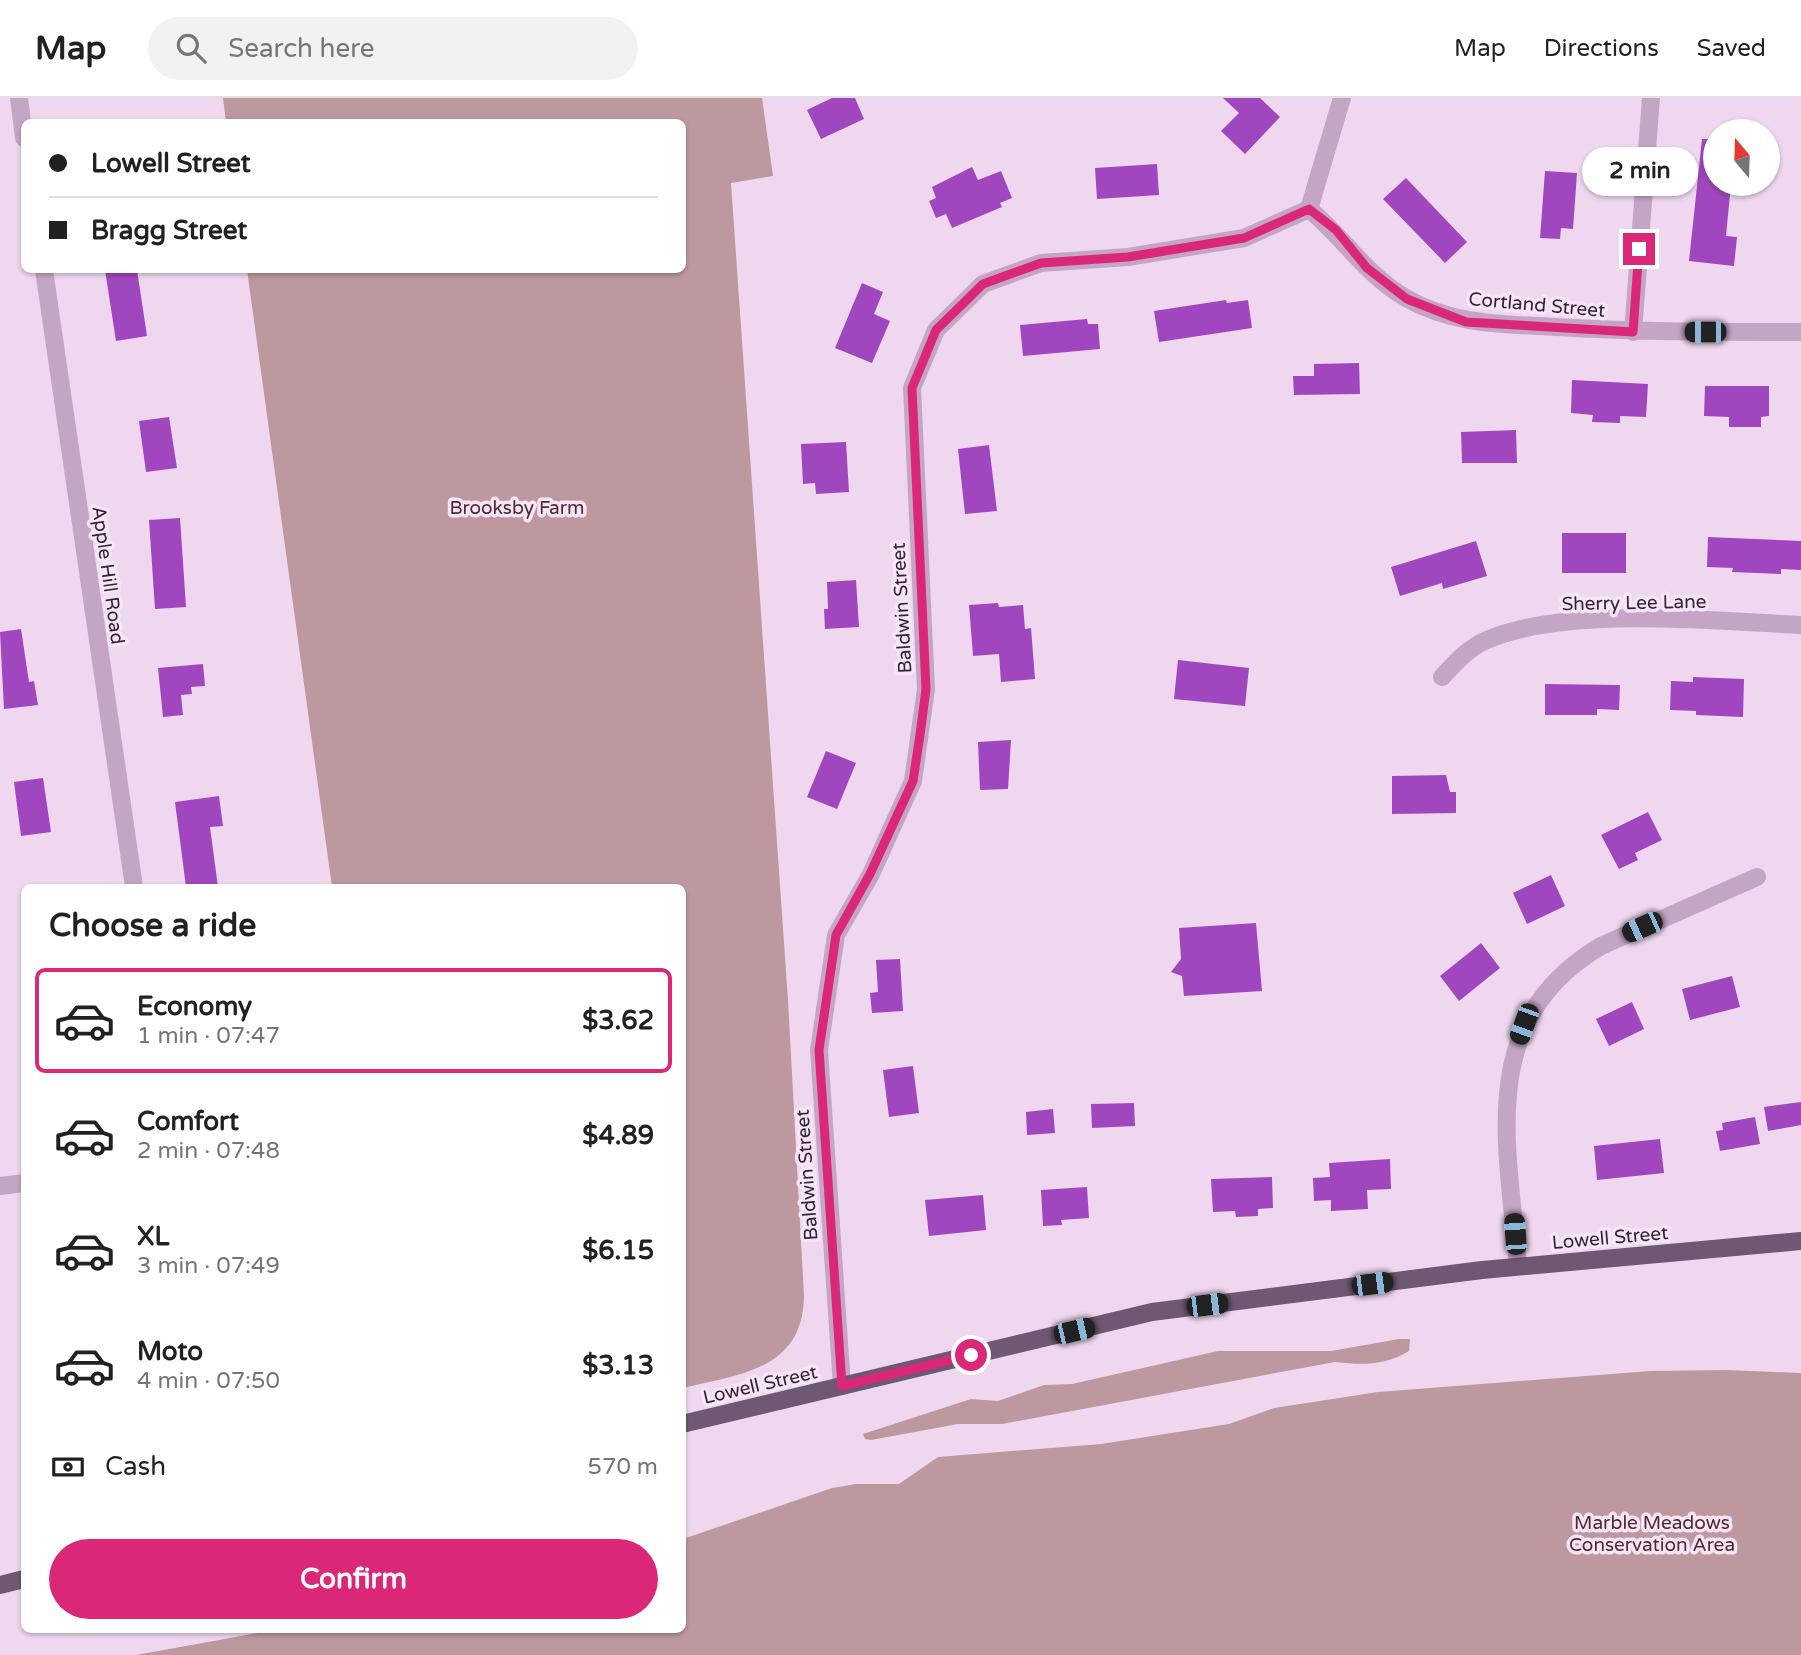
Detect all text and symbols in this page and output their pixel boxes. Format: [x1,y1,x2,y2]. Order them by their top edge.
search box [148,17,638,80]
text: Map [35,29,106,68]
icon: search [172,29,210,67]
text: Search here [228,33,374,64]
text: Map [1454,34,1506,63]
text: Directions [1544,34,1659,63]
text: Saved [1697,34,1766,63]
north arrow [1703,119,1780,196]
map controls [1703,119,1780,196]
text: Lowell Street [91,148,251,179]
callout: 2 min [1581,148,1697,197]
text: 2 min [1609,157,1671,185]
text: Bragg Street [91,215,247,246]
route end [1623,233,1655,265]
street label: Cortland Street [1468,288,1606,322]
car [1685,322,1727,343]
park label: Brooksby Farm [449,497,585,519]
street label: Apple Hill Road [87,505,129,646]
street label: Baldwin Street [888,542,916,674]
street label: Sherry Lee Lane [1561,591,1707,615]
text: Choose a ride [49,907,256,945]
car [1619,909,1666,945]
icon: car [53,989,116,1052]
text: Economy [137,991,252,1022]
car [1507,1001,1542,1047]
text: $3.62 [582,1005,654,1036]
text: 1 min · 07:47 [137,1022,280,1050]
icon: car [53,1104,116,1167]
text: Comfort [137,1106,239,1137]
street label: Baldwin Street [791,1109,823,1241]
text: $4.89 [582,1120,654,1151]
text: 2 min · 07:48 [137,1137,280,1165]
car [1504,1212,1527,1256]
icon: car [53,1219,116,1282]
text: XL [137,1221,169,1252]
street label: Lowell Street [1551,1222,1669,1254]
text: $6.15 [582,1235,654,1266]
text: 3 min · 07:49 [137,1252,280,1280]
car [1350,1271,1395,1297]
car [1185,1292,1230,1318]
car [1052,1316,1097,1346]
icon: car [53,1334,116,1397]
text: Moto [137,1336,203,1367]
route start [955,1339,987,1371]
text: $3.13 [582,1350,654,1381]
street label: Lowell Street [701,1361,820,1409]
text: 4 min · 07:50 [137,1367,280,1395]
icon: cash [49,1448,87,1486]
text: Cash [105,1451,166,1482]
text: 570 m [588,1453,658,1481]
park label: Marble Meadows Conservation Area [1569,1512,1735,1556]
button: Confirm [49,1539,658,1619]

